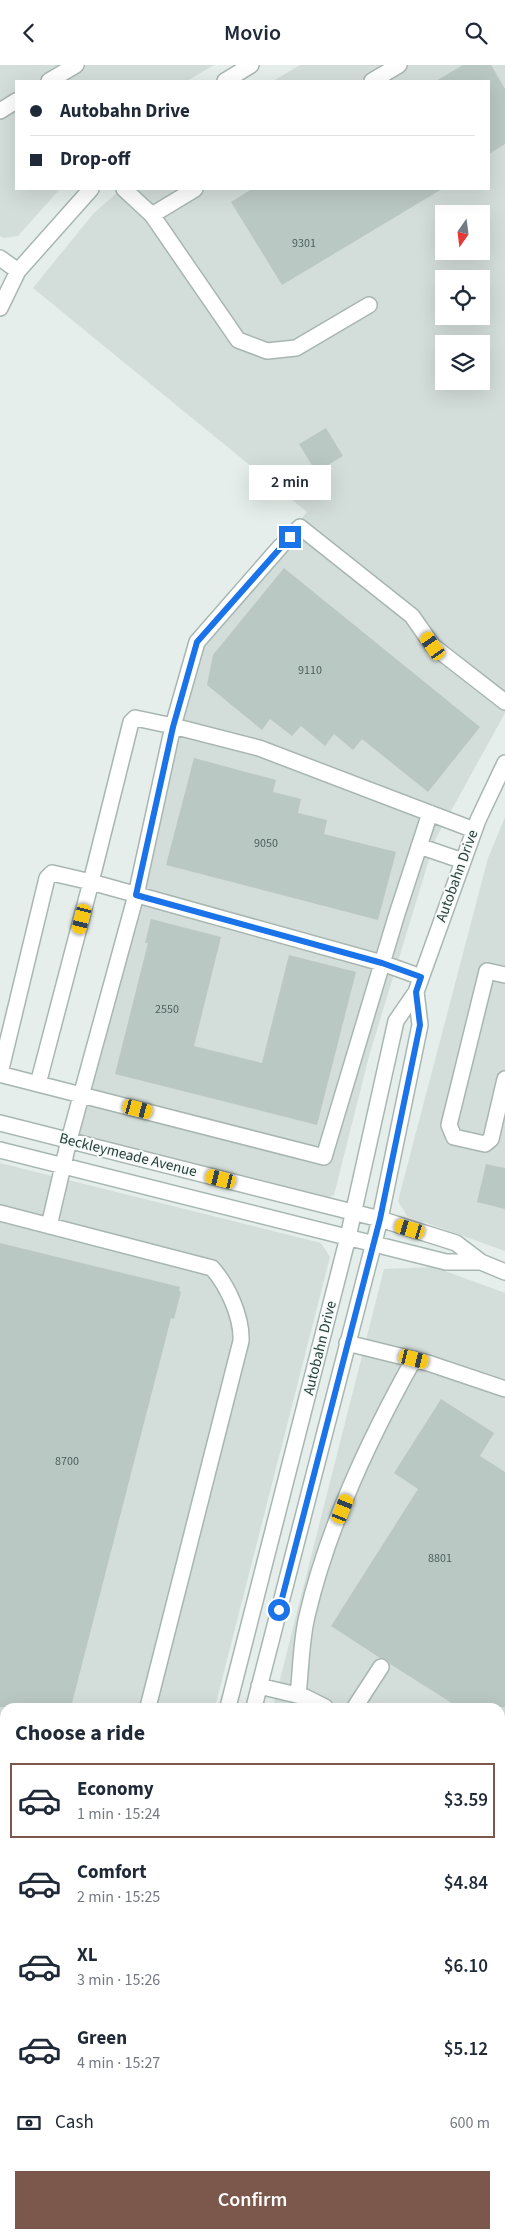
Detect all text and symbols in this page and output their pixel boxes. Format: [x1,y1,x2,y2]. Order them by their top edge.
text: Movio [224,17,281,49]
icon: back [15,19,43,47]
icon: search [462,19,490,47]
text: Autobahn Drive [60,98,190,125]
text: Drop-off [60,146,130,173]
north arrow [435,205,490,260]
map controls [435,205,490,390]
house number: 9301 [292,235,316,252]
button: locate [435,270,490,325]
button: layers [435,335,490,390]
callout: 2 min [249,465,331,499]
text: 2 min [271,471,309,493]
route end [279,526,301,548]
car [418,629,447,663]
house number: 9110 [298,662,322,679]
street label: Autobahn Drive [431,827,483,925]
house number: 9050 [254,835,278,852]
car [71,903,92,935]
house number: 2550 [155,1001,179,1018]
car [121,1098,154,1120]
street label: Beckleymeade Avenue [57,1128,199,1182]
car [204,1168,237,1190]
car [393,1217,426,1241]
street label: Autobahn Drive [298,1299,342,1397]
car [397,1348,430,1370]
house number: 8700 [55,1453,79,1470]
car [330,1492,355,1526]
house number: 8801 [428,1550,452,1567]
route start [268,1599,290,1621]
text: Choose a ride [15,1717,145,1749]
text: Economy [77,1776,154,1803]
icon: car [17,1778,62,1823]
text: $3.59 [444,1787,488,1814]
text: 1 min · 15:24 [77,1803,160,1825]
text: Comfort [77,1859,147,1886]
icon: car [17,1861,62,1906]
text: $4.84 [444,1870,488,1897]
text: 2 min · 15:25 [77,1886,160,1908]
text: XL [77,1942,98,1969]
icon: car [17,1944,62,1989]
text: $6.10 [444,1953,488,1980]
text: 3 min · 15:26 [77,1969,160,1991]
text: Green [77,2025,127,2052]
icon: car [17,2027,62,2072]
text: $5.12 [444,2036,488,2063]
text: 4 min · 15:27 [77,2052,160,2074]
icon: cash [15,2109,43,2137]
text: Cash [55,2109,94,2136]
text: 600 m [450,2112,490,2134]
button: Confirm [15,2171,490,2229]

